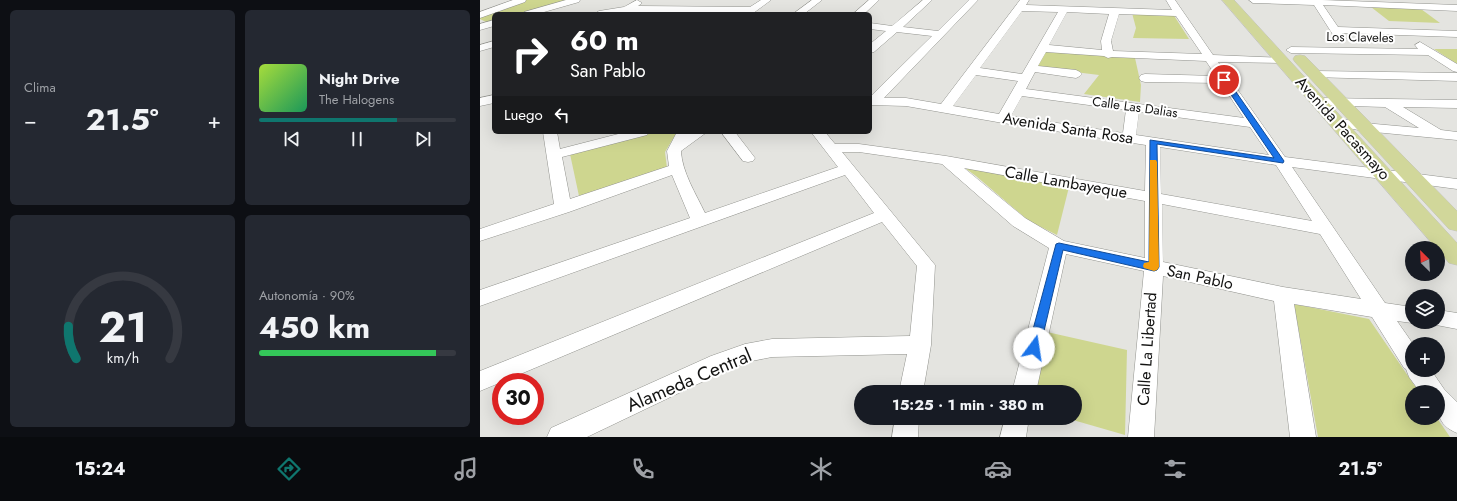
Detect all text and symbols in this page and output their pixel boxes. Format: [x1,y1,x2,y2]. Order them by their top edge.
text: 60 m [570,20,639,61]
street label: Los Claveles [1326,27,1394,47]
icon: right [504,28,556,80]
text: San Pablo [570,58,646,84]
pin [1207,63,1241,97]
text: Night Drive [319,68,400,90]
icon: arrive [1213,69,1235,91]
street label: Avenida Pacasmayo [1290,71,1396,185]
text: Clima [24,78,56,97]
text: The Halogens [319,90,394,109]
street label: Calle Las Dalias [1091,92,1179,122]
text: 21.5° [86,98,159,141]
text: − [24,104,37,136]
text: + [207,104,221,136]
text: Luego [504,104,543,126]
icon: left [551,104,573,126]
street label: Avenida Santa Rosa [1001,106,1135,150]
icon: previous [281,128,303,150]
icon: pause [346,128,368,150]
icon: next [412,128,434,150]
street label: Calle Lambayeque [1003,160,1129,204]
north arrow [1405,241,1445,281]
map controls [1405,241,1445,425]
street label: San Pablo [1165,259,1236,295]
text: Autonomía · 90% [259,286,355,305]
button: layers [1405,289,1445,329]
street label: Calle La Libertad [1132,292,1162,406]
text: 21 [98,297,147,358]
text: 450 km [259,306,370,349]
position arrow [1013,327,1055,369]
button: + [1405,337,1445,377]
street label: Alameda Central [622,341,756,419]
text: km/h [106,347,139,367]
speed limit sign: 30 [492,373,544,425]
button: − [1405,385,1445,425]
text: 15:25 · 1 min · 380 m [892,394,1044,416]
icon: directions [275,455,303,483]
icon: music [452,455,480,483]
icon: phone [629,455,657,483]
icon: climate [807,455,835,483]
icon: car [984,455,1012,483]
icon: filters [1161,455,1189,483]
text: 15:24 [75,456,126,482]
text: 21.5° [1339,456,1382,482]

